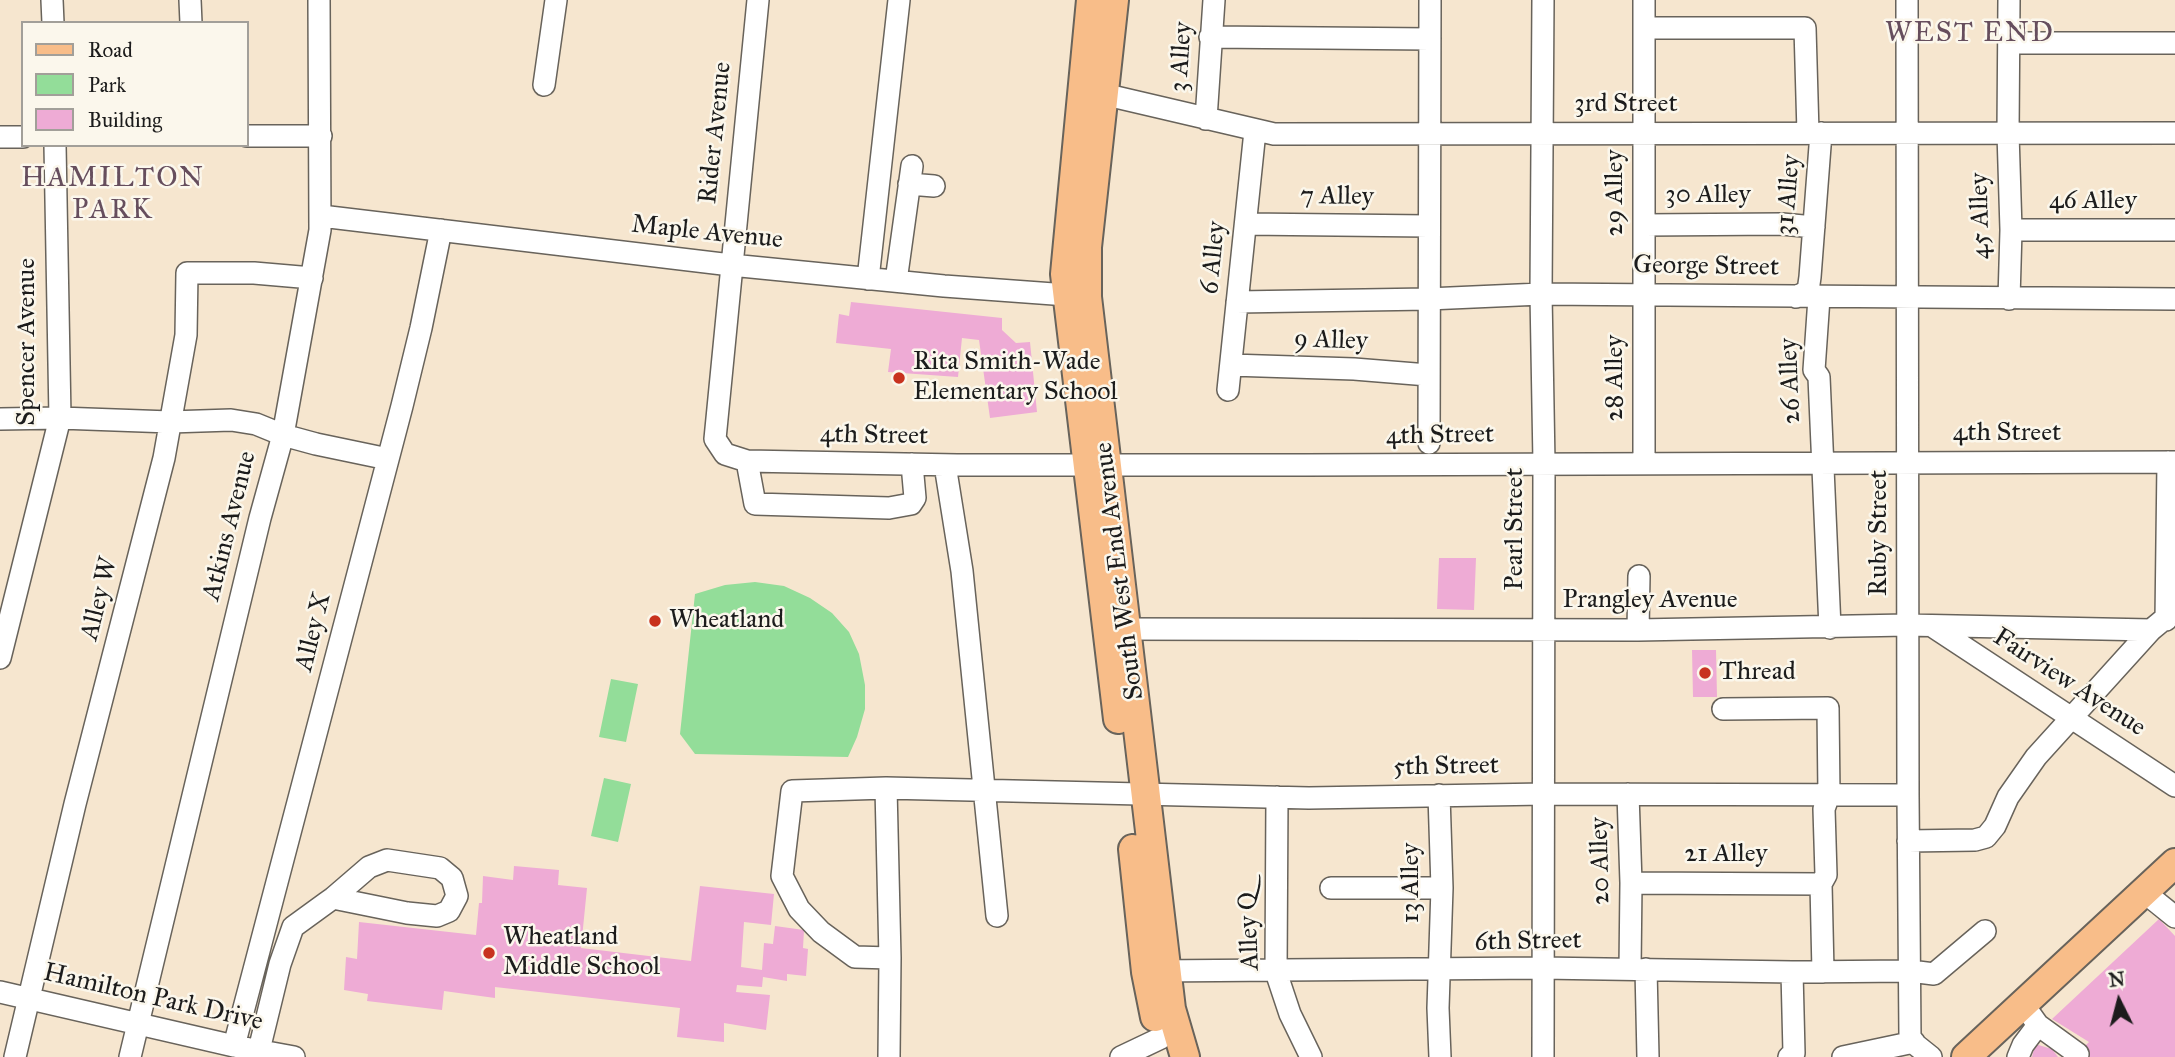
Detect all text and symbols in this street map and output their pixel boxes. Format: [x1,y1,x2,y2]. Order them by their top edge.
district label: WEST END [1886,17,2054,51]
legend [21,21,248,147]
street label: 3 Alley [1164,21,1200,93]
text: Road [88,37,133,63]
street label: Rider Avenue [693,60,739,206]
text: Park [88,72,126,98]
street label: 3rd Street [1574,89,1678,121]
text: Building [88,107,162,133]
street label: 29 Alley [1600,150,1632,236]
street label: 31 Alley [1770,153,1808,237]
district label: HAMILTON PARK [22,162,204,228]
street label: 45 Alley [1965,172,1997,260]
street label: 30 Alley [1665,180,1751,212]
street label: 7 Alley [1300,181,1374,213]
street label: 46 Alley [2049,186,2137,218]
street label: Maple Avenue [630,210,784,256]
street label: 6 Alley [1195,220,1233,296]
street label: George Street [1633,250,1779,284]
street label: Spencer Avenue [12,258,44,426]
street label: 9 Alley [1294,324,1368,358]
street label: 28 Alley [1600,335,1632,421]
street label: 26 Alley [1774,337,1808,425]
place label: Rita Smith-Wade Elementary School [913,347,1117,408]
marker: Rita Smith-Wade Elementary School [891,370,907,386]
street label: 4th Street [1953,418,2061,450]
street label: 4th Street [820,419,928,453]
street label: 4th Street [1386,419,1494,453]
street label: South West End Avenue [1089,440,1151,702]
street label: Atkins Avenue [196,448,264,604]
street label: Pearl Street [1500,468,1532,590]
street label: Ruby Street [1864,470,1896,596]
street label: Alley W [75,554,125,644]
street label: Prangley Avenue [1562,585,1738,617]
street label: Alley X [289,589,339,675]
place label: Wheatland [669,605,784,637]
marker: Wheatland [647,613,663,629]
street label: Fairview Avenue [1987,622,2151,744]
place label: Thread [1719,657,1796,689]
marker: Thread [1697,665,1713,681]
street label: 5th Street [1393,750,1499,784]
street label: 20 Alley [1585,817,1617,905]
street label: 21 Alley [1684,839,1768,871]
street label: 13 Alley [1396,843,1428,923]
street label: Alley Q [1233,891,1267,971]
place label: Wheatland Middle School [503,922,660,984]
street label: 6th Street [1474,925,1582,959]
marker: Wheatland Middle School [481,945,497,961]
street label: Hamilton Park Drive [40,958,266,1038]
north arrow [2084,966,2154,1036]
text: N [2108,967,2126,992]

